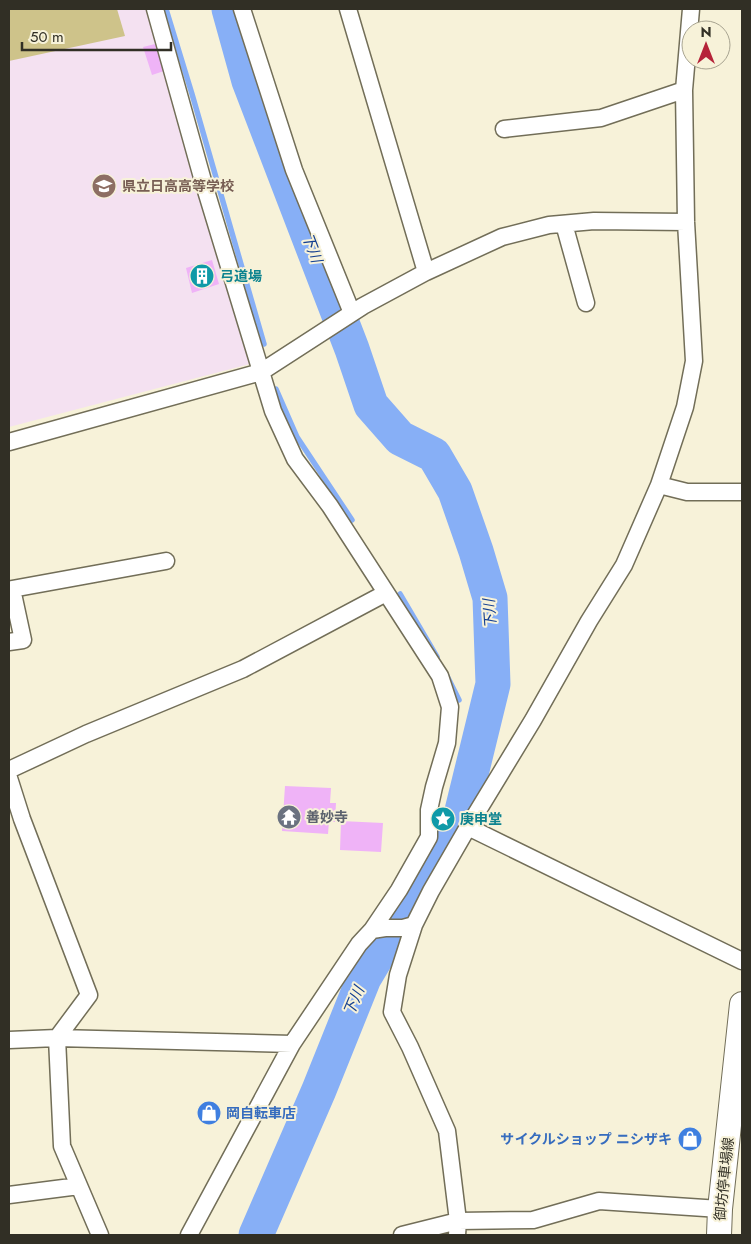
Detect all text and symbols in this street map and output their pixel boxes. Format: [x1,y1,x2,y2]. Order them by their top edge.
scale bar [22,20,171,52]
north arrow [681,20,731,70]
text: N [700,22,712,42]
text: 50 m [30,26,64,48]
school or university icon: 県立日高高等学校 [91,173,117,199]
place label: 県立日高高等学校 [122,176,234,196]
water label: 下川 [296,230,328,268]
building icon: 弓道場 [189,263,215,289]
place label: 弓道場 [220,266,262,286]
water label: 下川 [478,596,502,630]
temple icon: 善妙寺 [276,804,302,830]
place icon: 庚申堂 [430,806,456,832]
place label: 善妙寺 [306,807,348,827]
place label: 庚申堂 [460,809,502,829]
water label: 下川 [338,981,371,1019]
shop icon: 岡自転車店 [196,1100,222,1126]
place label: 岡自転車店 [226,1103,296,1123]
shop icon: サイクルショップ ニシザキ [677,1126,703,1152]
place label: サイクルショップ ニシザキ [501,1129,672,1149]
street label: 御坊停車場線 [710,1136,738,1222]

